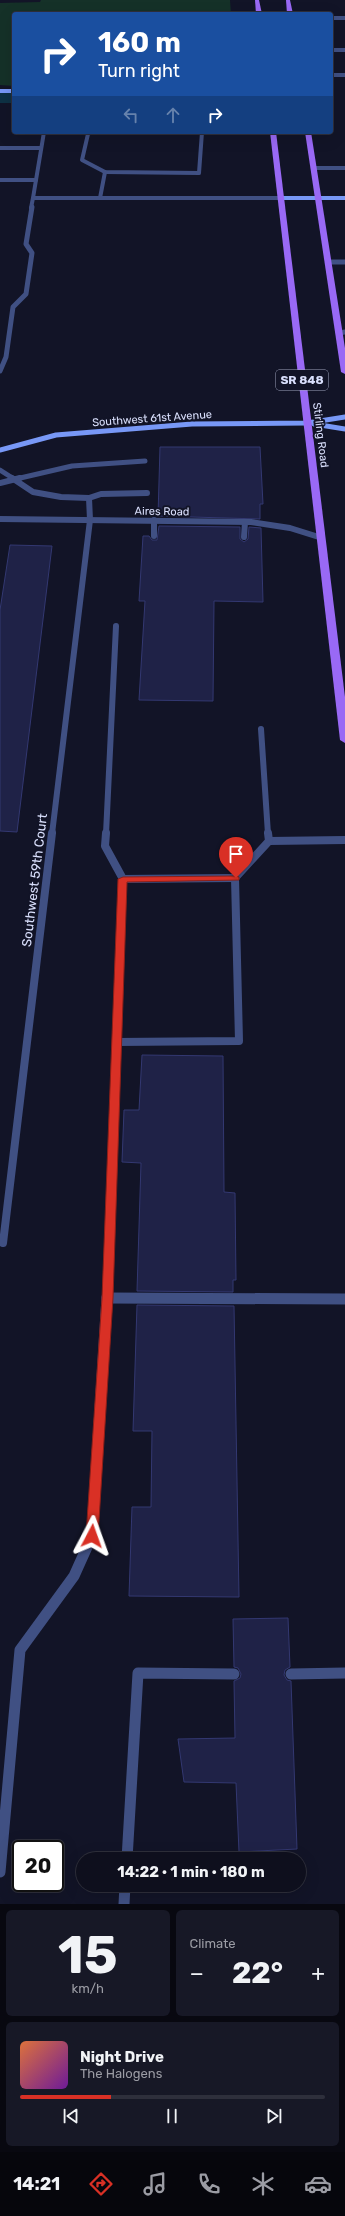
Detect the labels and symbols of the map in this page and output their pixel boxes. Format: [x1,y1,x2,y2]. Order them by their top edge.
road number: SR 848 [276,370,328,390]
street label: Stirling Road [310,402,331,468]
street label: Southwest 61st Avenue [92,408,212,429]
street label: Aires Road [135,505,189,518]
street label: Southwest 59th Court [19,812,50,948]
pin [219,837,253,878]
position arrow [71,1515,113,1557]
speed limit sign: 20 [12,1840,64,1892]

